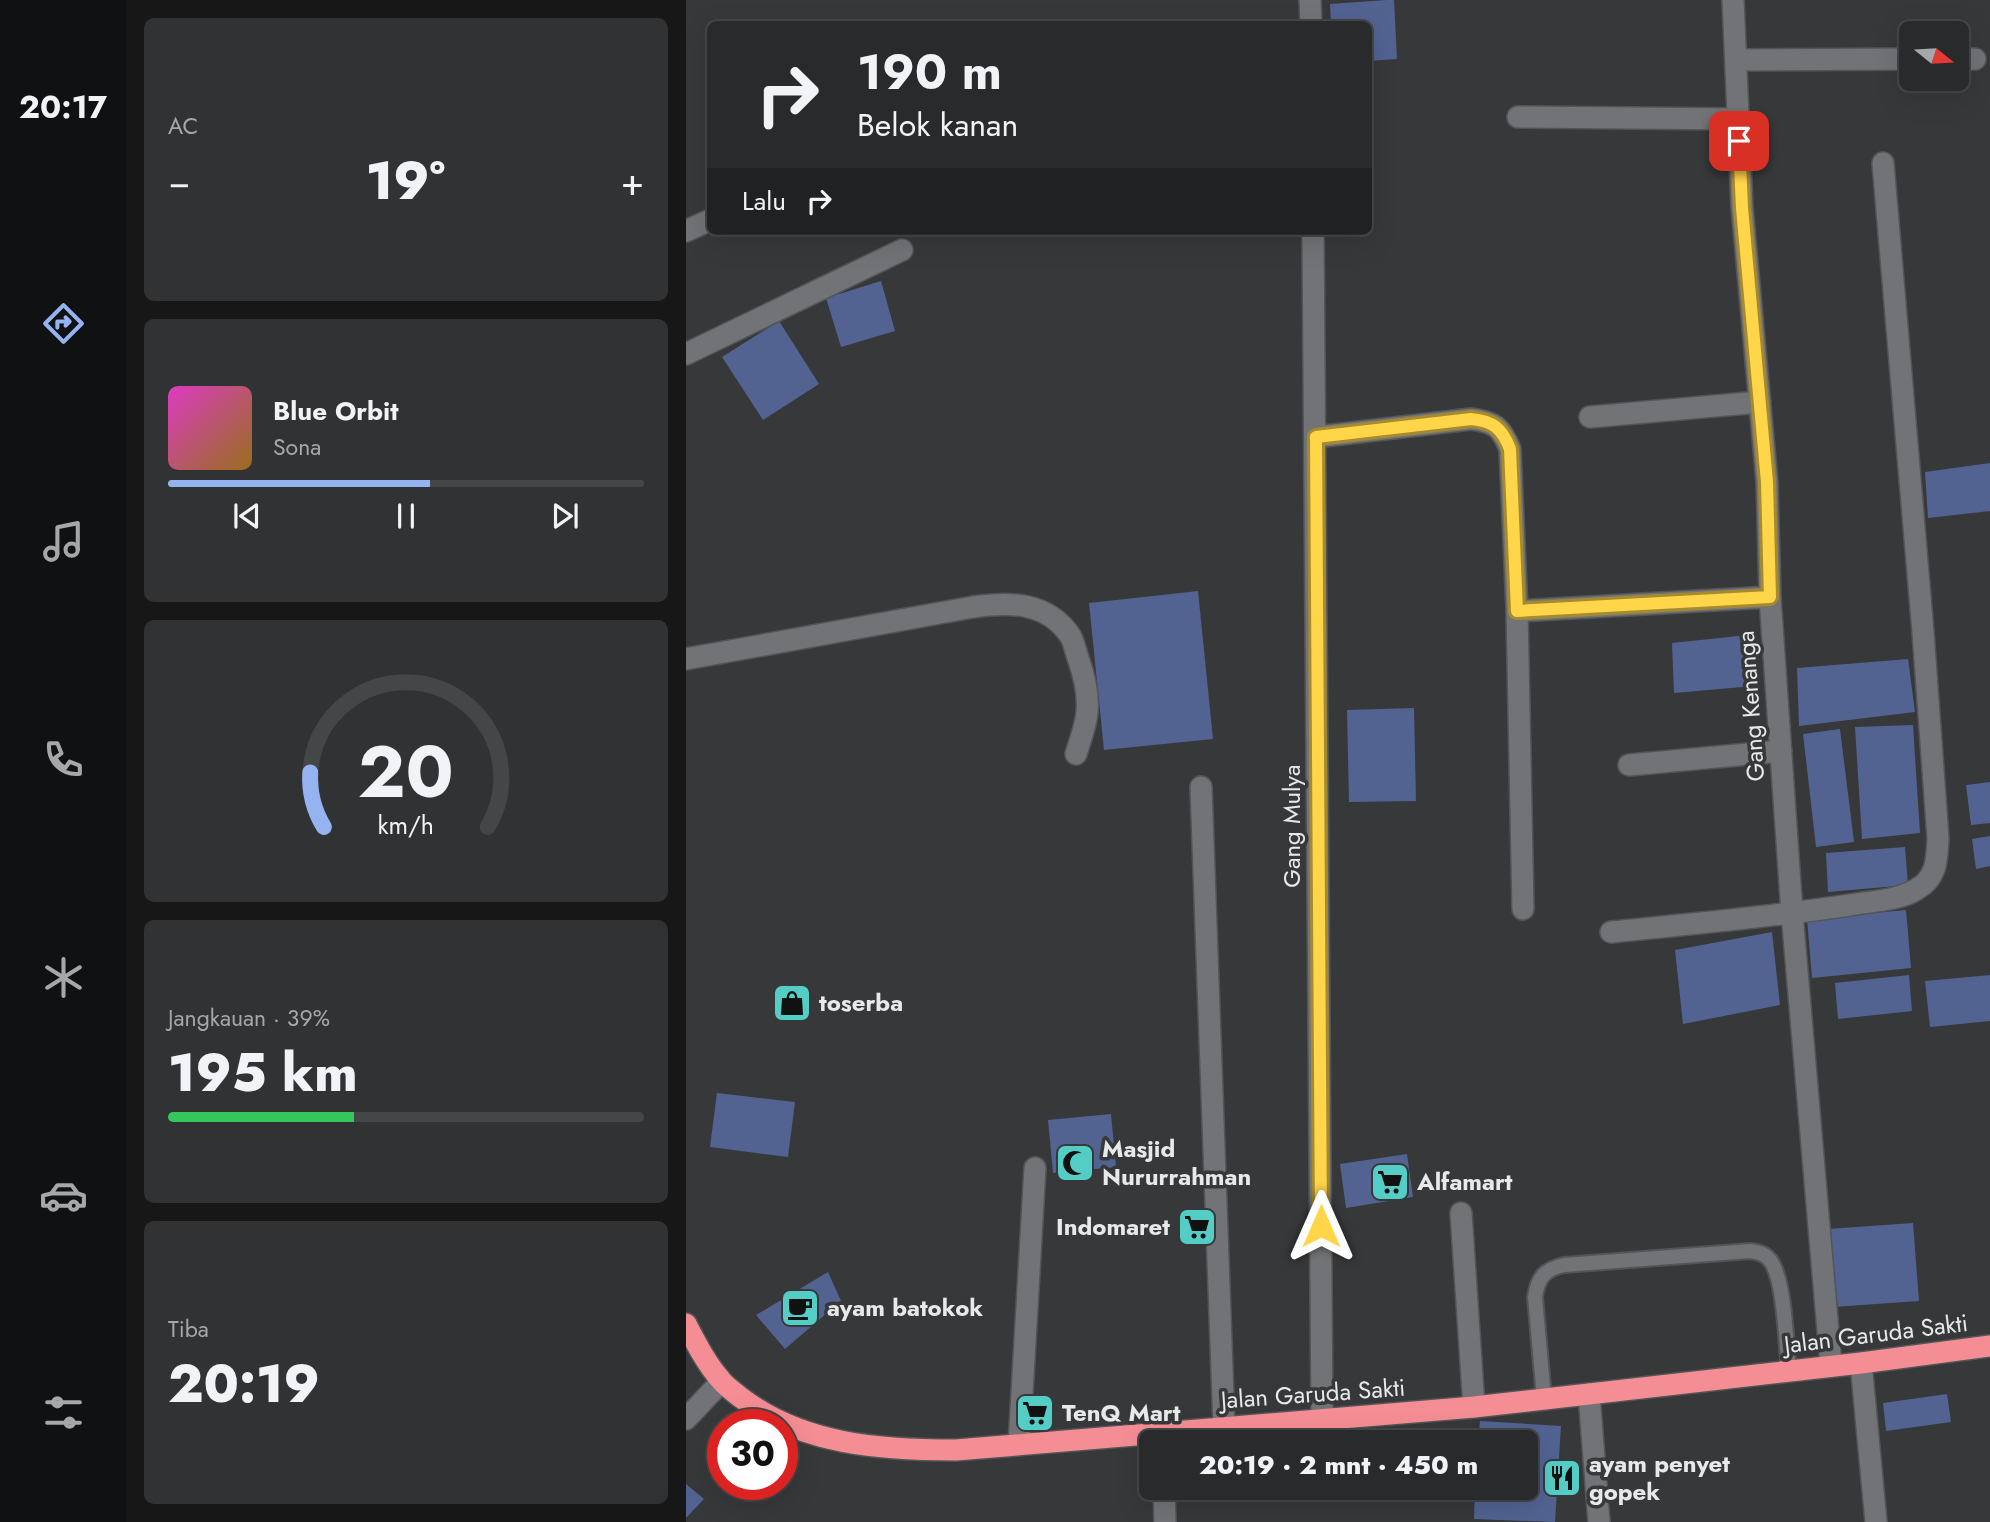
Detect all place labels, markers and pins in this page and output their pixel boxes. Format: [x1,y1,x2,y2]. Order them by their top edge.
pin [1709,111,1769,171]
shop icon: toserba [771,982,813,1024]
place label: toserba [819,985,903,1020]
place label: Masjid Nururrahman [1102,1131,1251,1194]
mosque icon: Masjid Nururrahman [1054,1142,1096,1184]
supermarket icon: Alfamart [1369,1161,1411,1203]
place label: Alfamart [1416,1164,1513,1199]
supermarket icon: Indomaret [1176,1206,1218,1248]
place label: Indomaret [1056,1209,1170,1244]
cafe icon: ayam batokok [779,1287,821,1329]
place label: ayam batokok [827,1290,983,1325]
supermarket icon: TenQ Mart [1014,1392,1056,1434]
place label: TenQ Mart [1062,1395,1181,1430]
place label: ayam penyet gopek [1589,1446,1730,1509]
restaurant icon: ayam penyet gopek [1541,1457,1583,1499]

